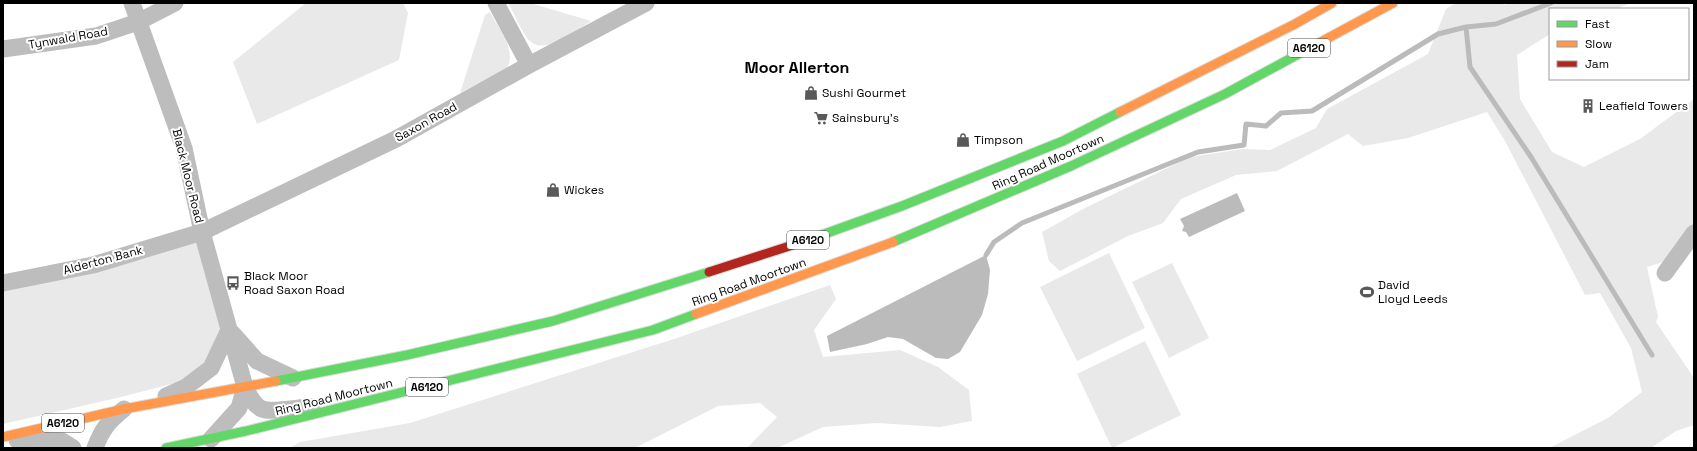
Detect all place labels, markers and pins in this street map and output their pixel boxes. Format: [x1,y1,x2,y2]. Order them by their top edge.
shop icon: Sushi Gourmet [803,85,819,101]
place label: Sushi Gourmet [822,85,906,101]
building icon: Leafield Towers [1580,98,1596,114]
place label: Leafield Towers [1599,98,1688,114]
supermarket icon: Sainsbury's [813,110,829,126]
place label: Sainsbury's [832,110,899,126]
shop icon: Timpson [955,132,971,148]
place label: Timpson [974,132,1023,148]
shop icon: Wickes [545,182,561,198]
place label: Wickes [564,182,604,198]
place label: Black Moor Road Saxon Road [244,268,345,298]
bus stop icon: Black Moor Road Saxon Road [225,275,241,291]
place label: David Lloyd Leeds [1378,277,1448,307]
sports icon: David Lloyd Leeds [1359,284,1375,300]

